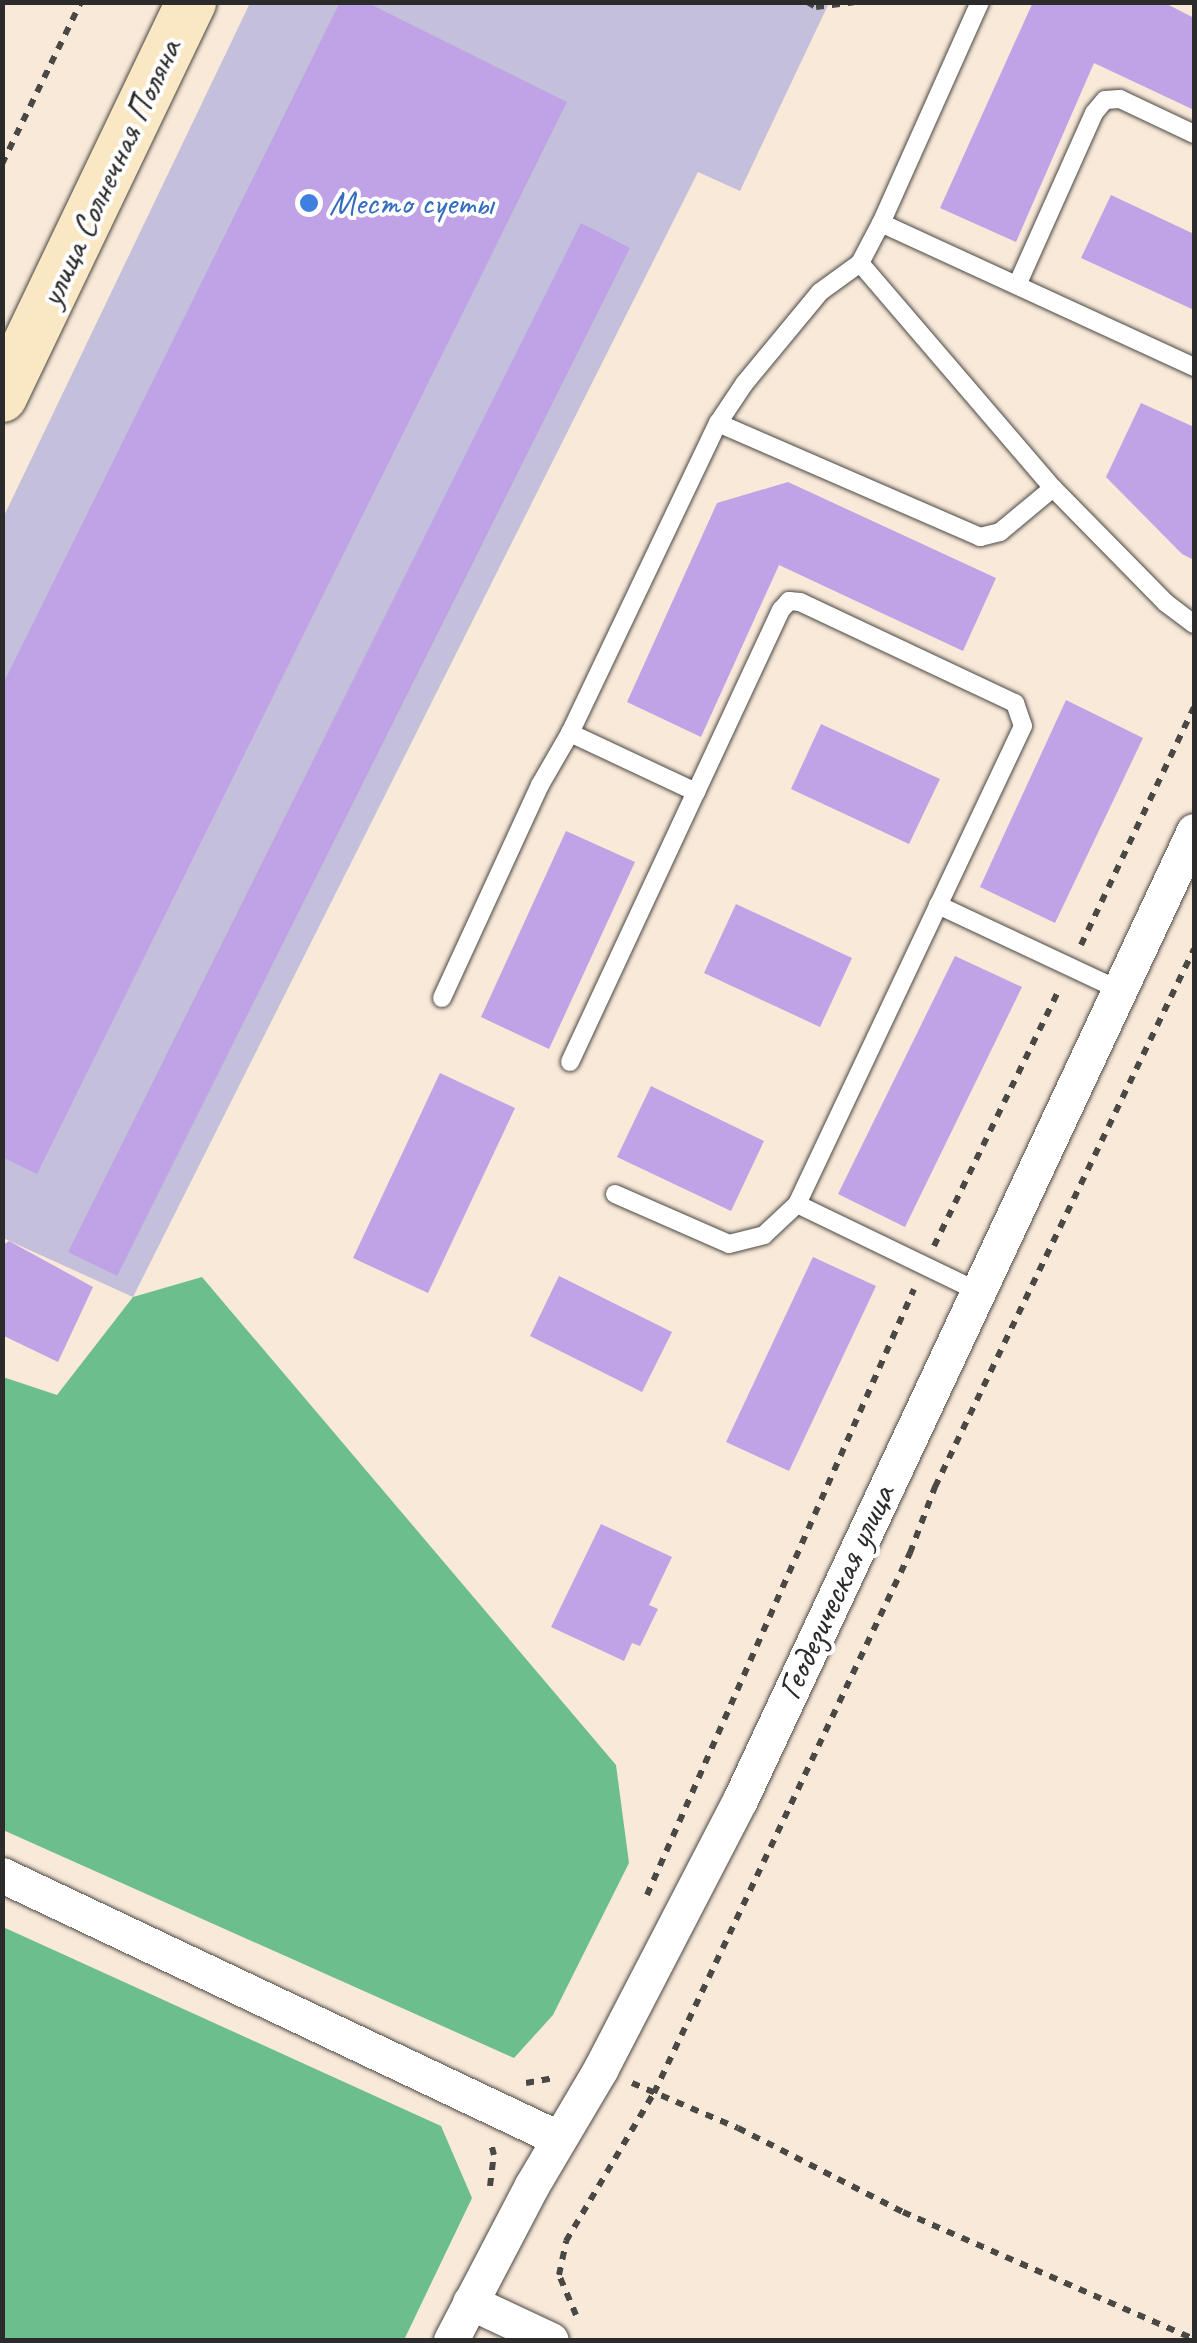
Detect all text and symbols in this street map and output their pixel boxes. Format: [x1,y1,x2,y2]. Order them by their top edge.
street label: улица Солнечная Поляна [30,34,190,312]
place label: Место суеты [329,182,495,224]
marker: Место суеты [298,192,320,214]
street label: Геодезическая улица [768,1478,904,1706]

